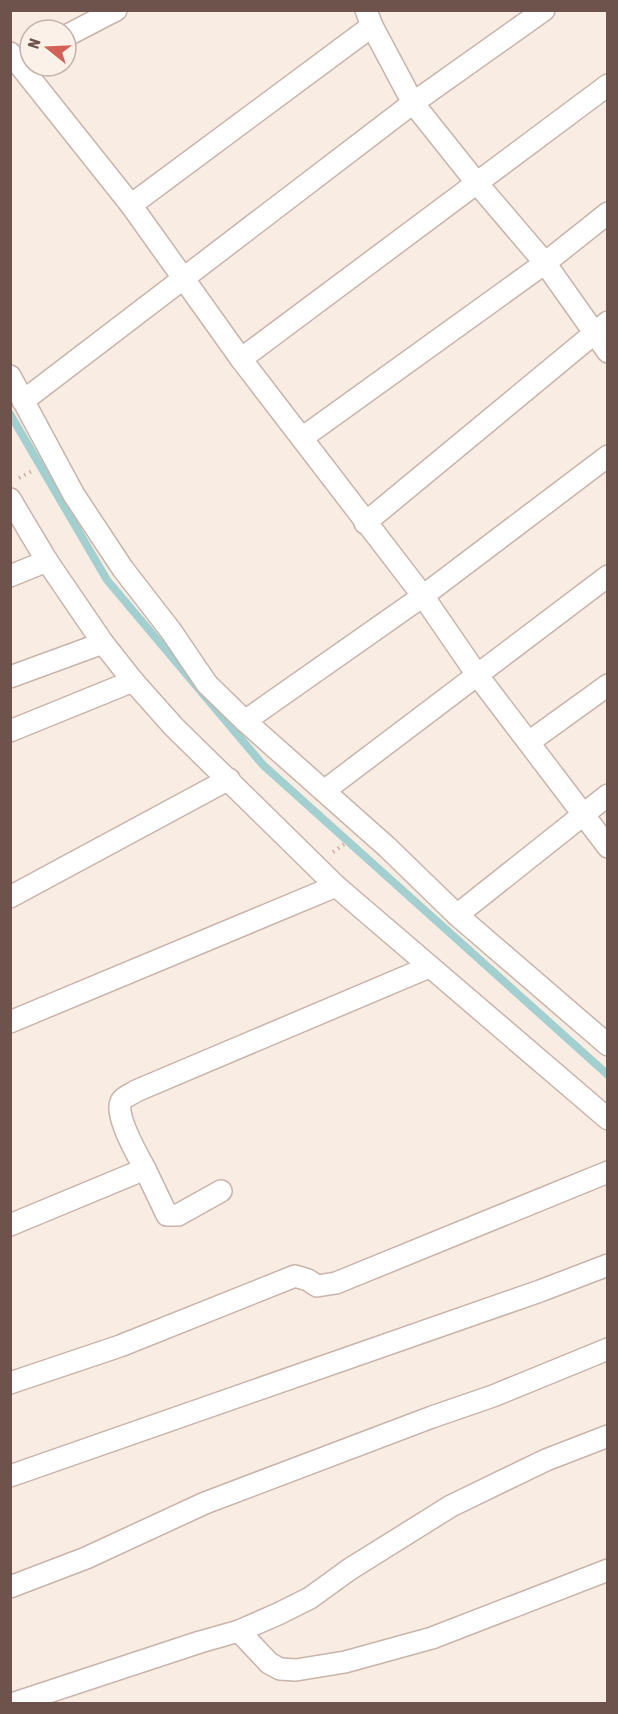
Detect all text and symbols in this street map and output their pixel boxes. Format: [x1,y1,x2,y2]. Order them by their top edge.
north arrow [18,18,78,78]
text: N [24,36,44,51]

